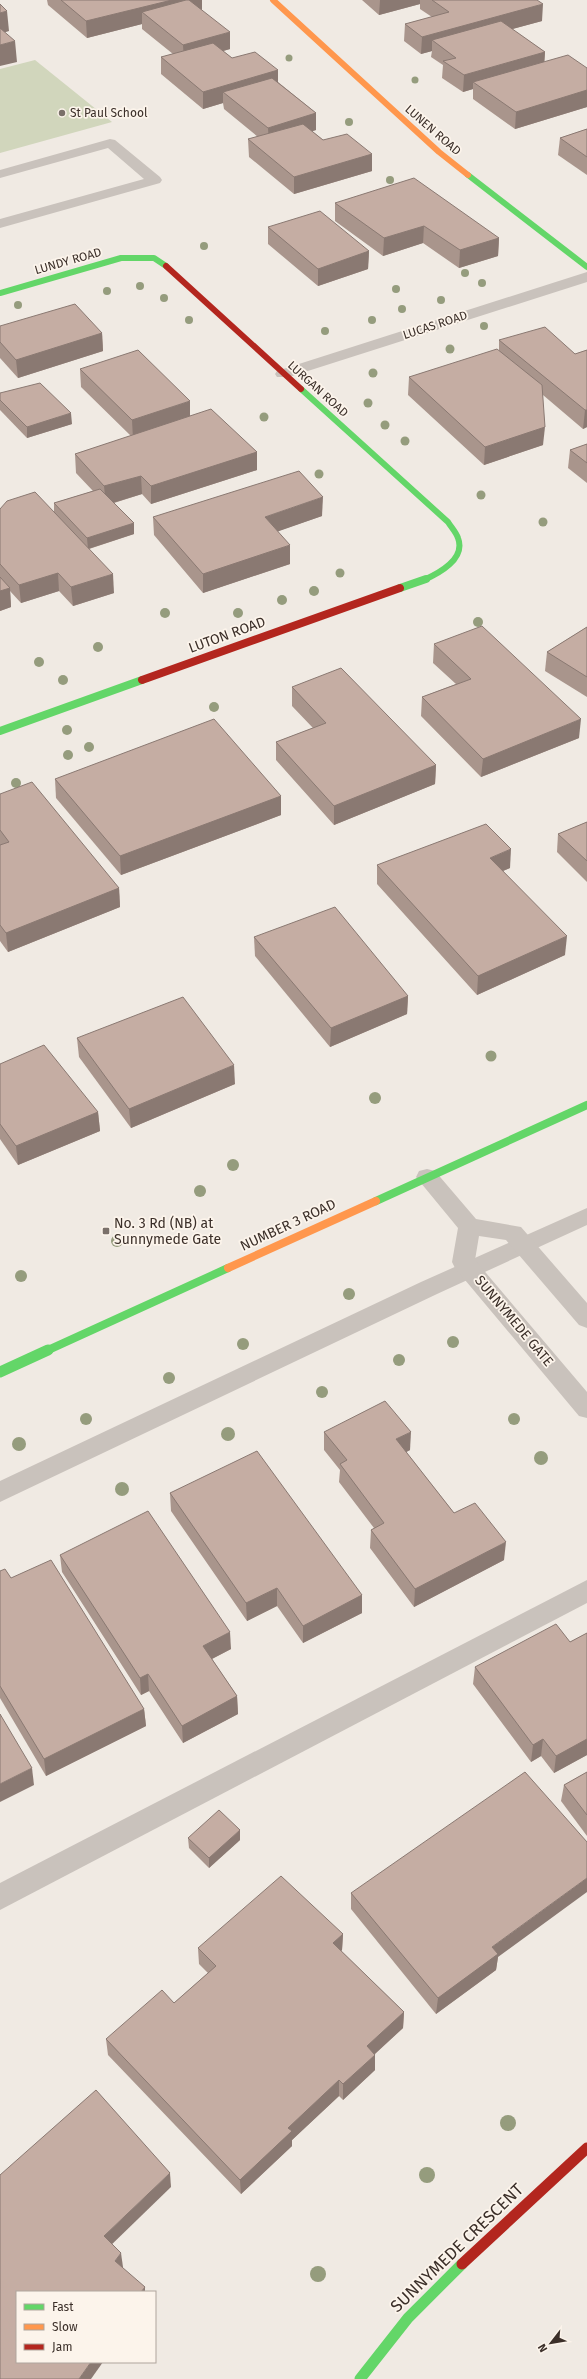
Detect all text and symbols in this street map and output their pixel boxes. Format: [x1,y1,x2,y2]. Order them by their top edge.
street label: LUNEN ROAD [402,102,464,158]
place label: St Paul School [70,106,148,120]
marker: St Paul School [57,108,67,118]
street label: LUNDY ROAD [33,245,103,277]
street label: LUCAS ROAD [401,308,469,342]
street label: LURGAN ROAD [285,358,351,420]
street label: LUTON ROAD [186,613,268,657]
street label: NUMBER 3 ROAD [237,1195,339,1255]
place label: No. 3 Rd (NB) at Sunnymede Gate [114,1215,221,1248]
marker: No. 3 Rd (NB) at Sunnymede Gate [101,1226,111,1236]
street label: SUNNYMEDE GATE [471,1272,557,1370]
street label: SUNNYMEDE CRESCENT [386,2179,528,2317]
legend [16,2291,156,2363]
text: Fast [52,2300,74,2314]
text: Slow [52,2320,78,2334]
north arrow [531,2323,571,2363]
text: Jam [52,2340,72,2354]
text: N [535,2341,550,2354]

